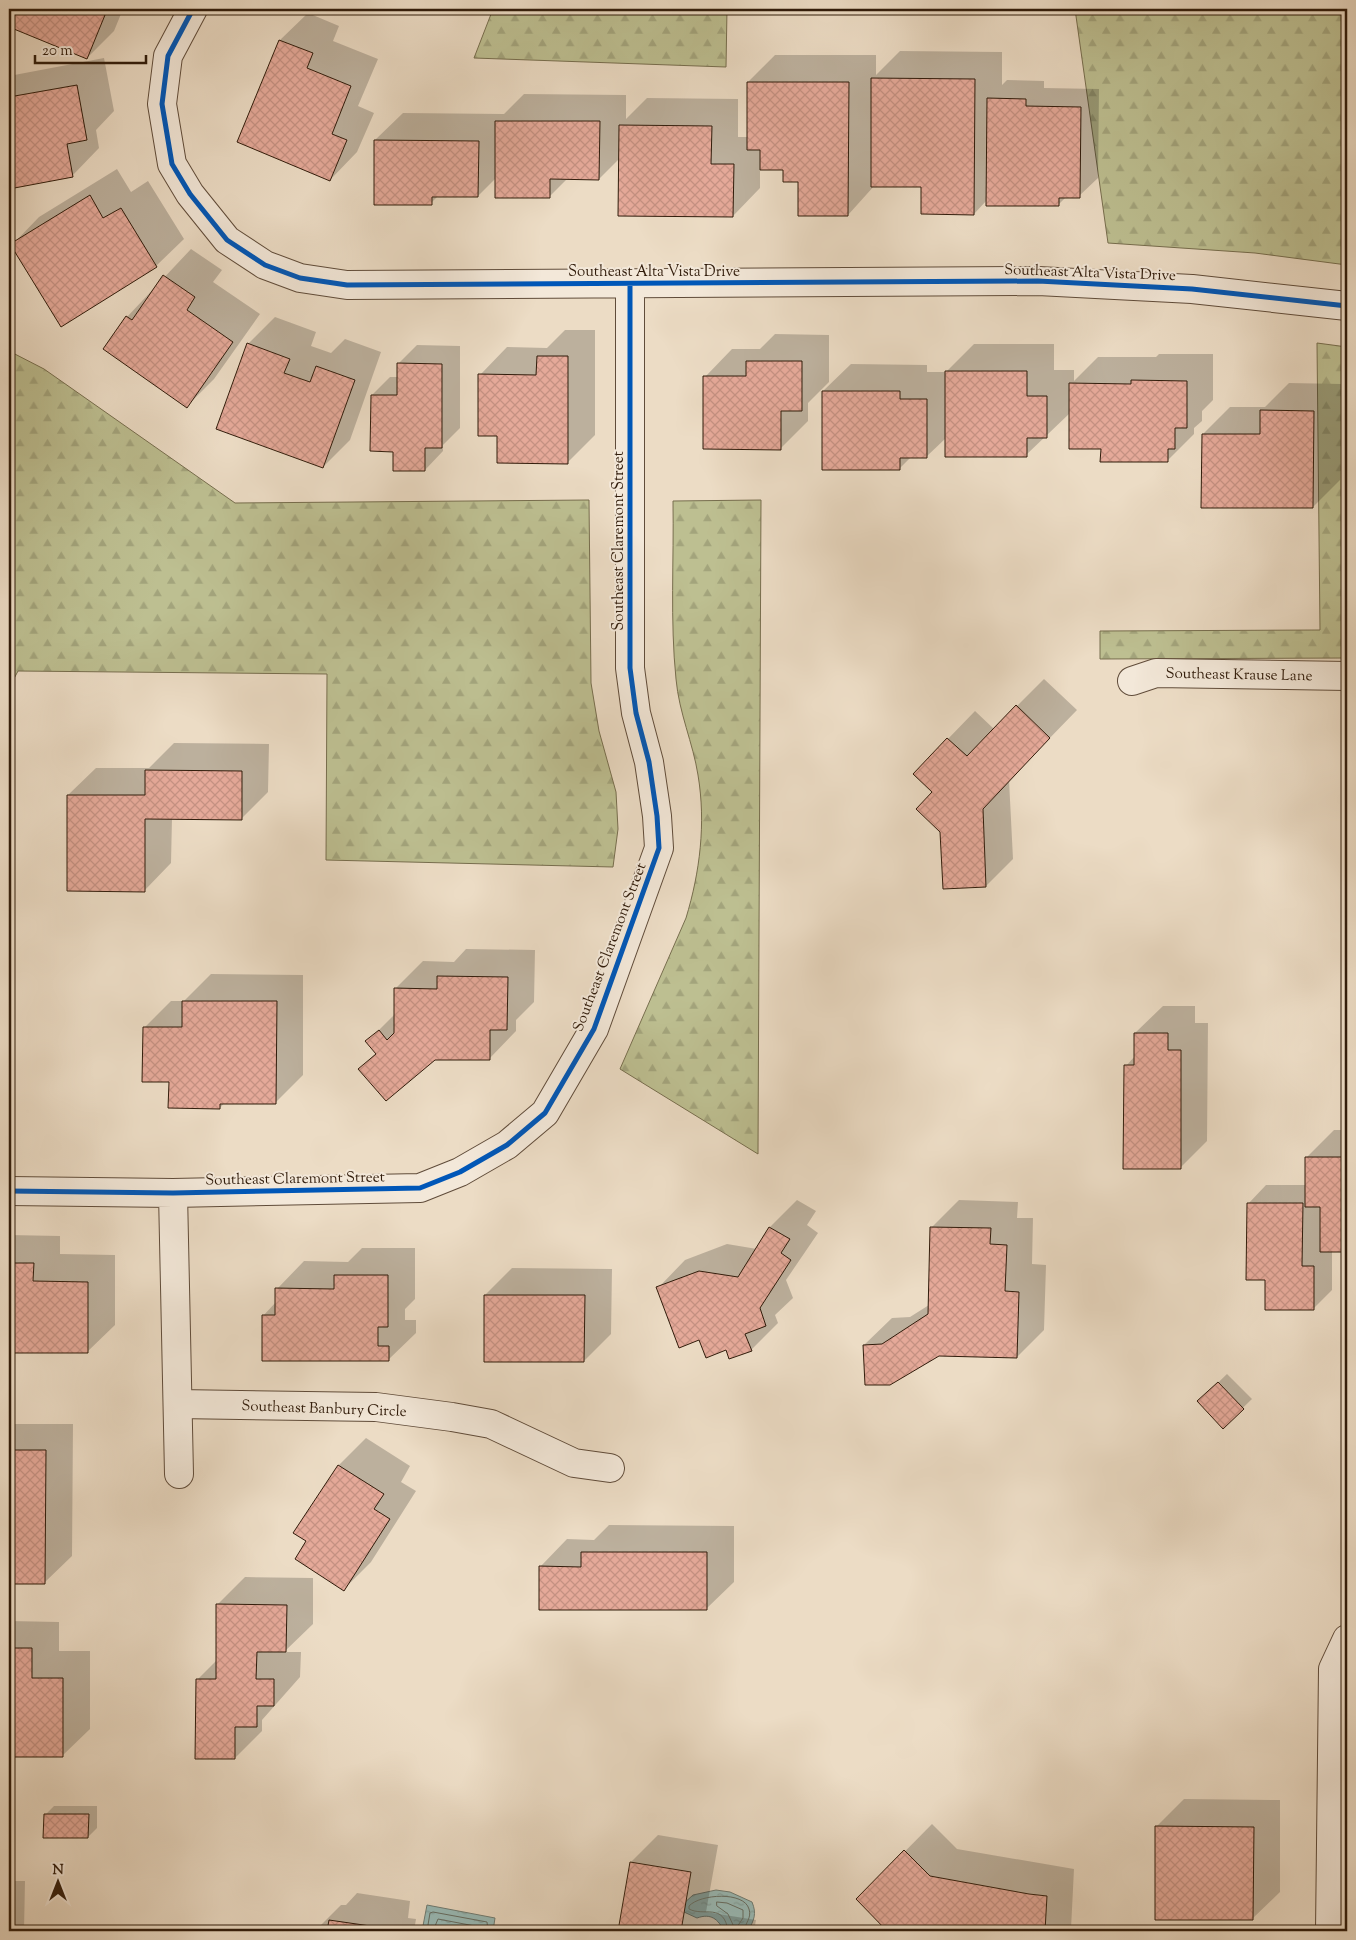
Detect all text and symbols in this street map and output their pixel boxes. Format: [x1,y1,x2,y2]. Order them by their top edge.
scale bar [35,32,146,64]
text: 20 m [42,41,73,62]
street label: Southeast Alta Vista Drive [1004,260,1176,287]
street label: Southeast Alta Vista Drive [568,262,740,283]
street label: Southeast Claremont Street [609,451,630,631]
street label: Southeast Krause Lane [1165,664,1313,687]
street label: Southeast Claremont Street [568,860,652,1035]
street label: Southeast Claremont Street [205,1167,385,1192]
street label: Southeast Banbury Circle [241,1396,407,1423]
north arrow [32,1858,82,1908]
text: N [52,1861,64,1881]

